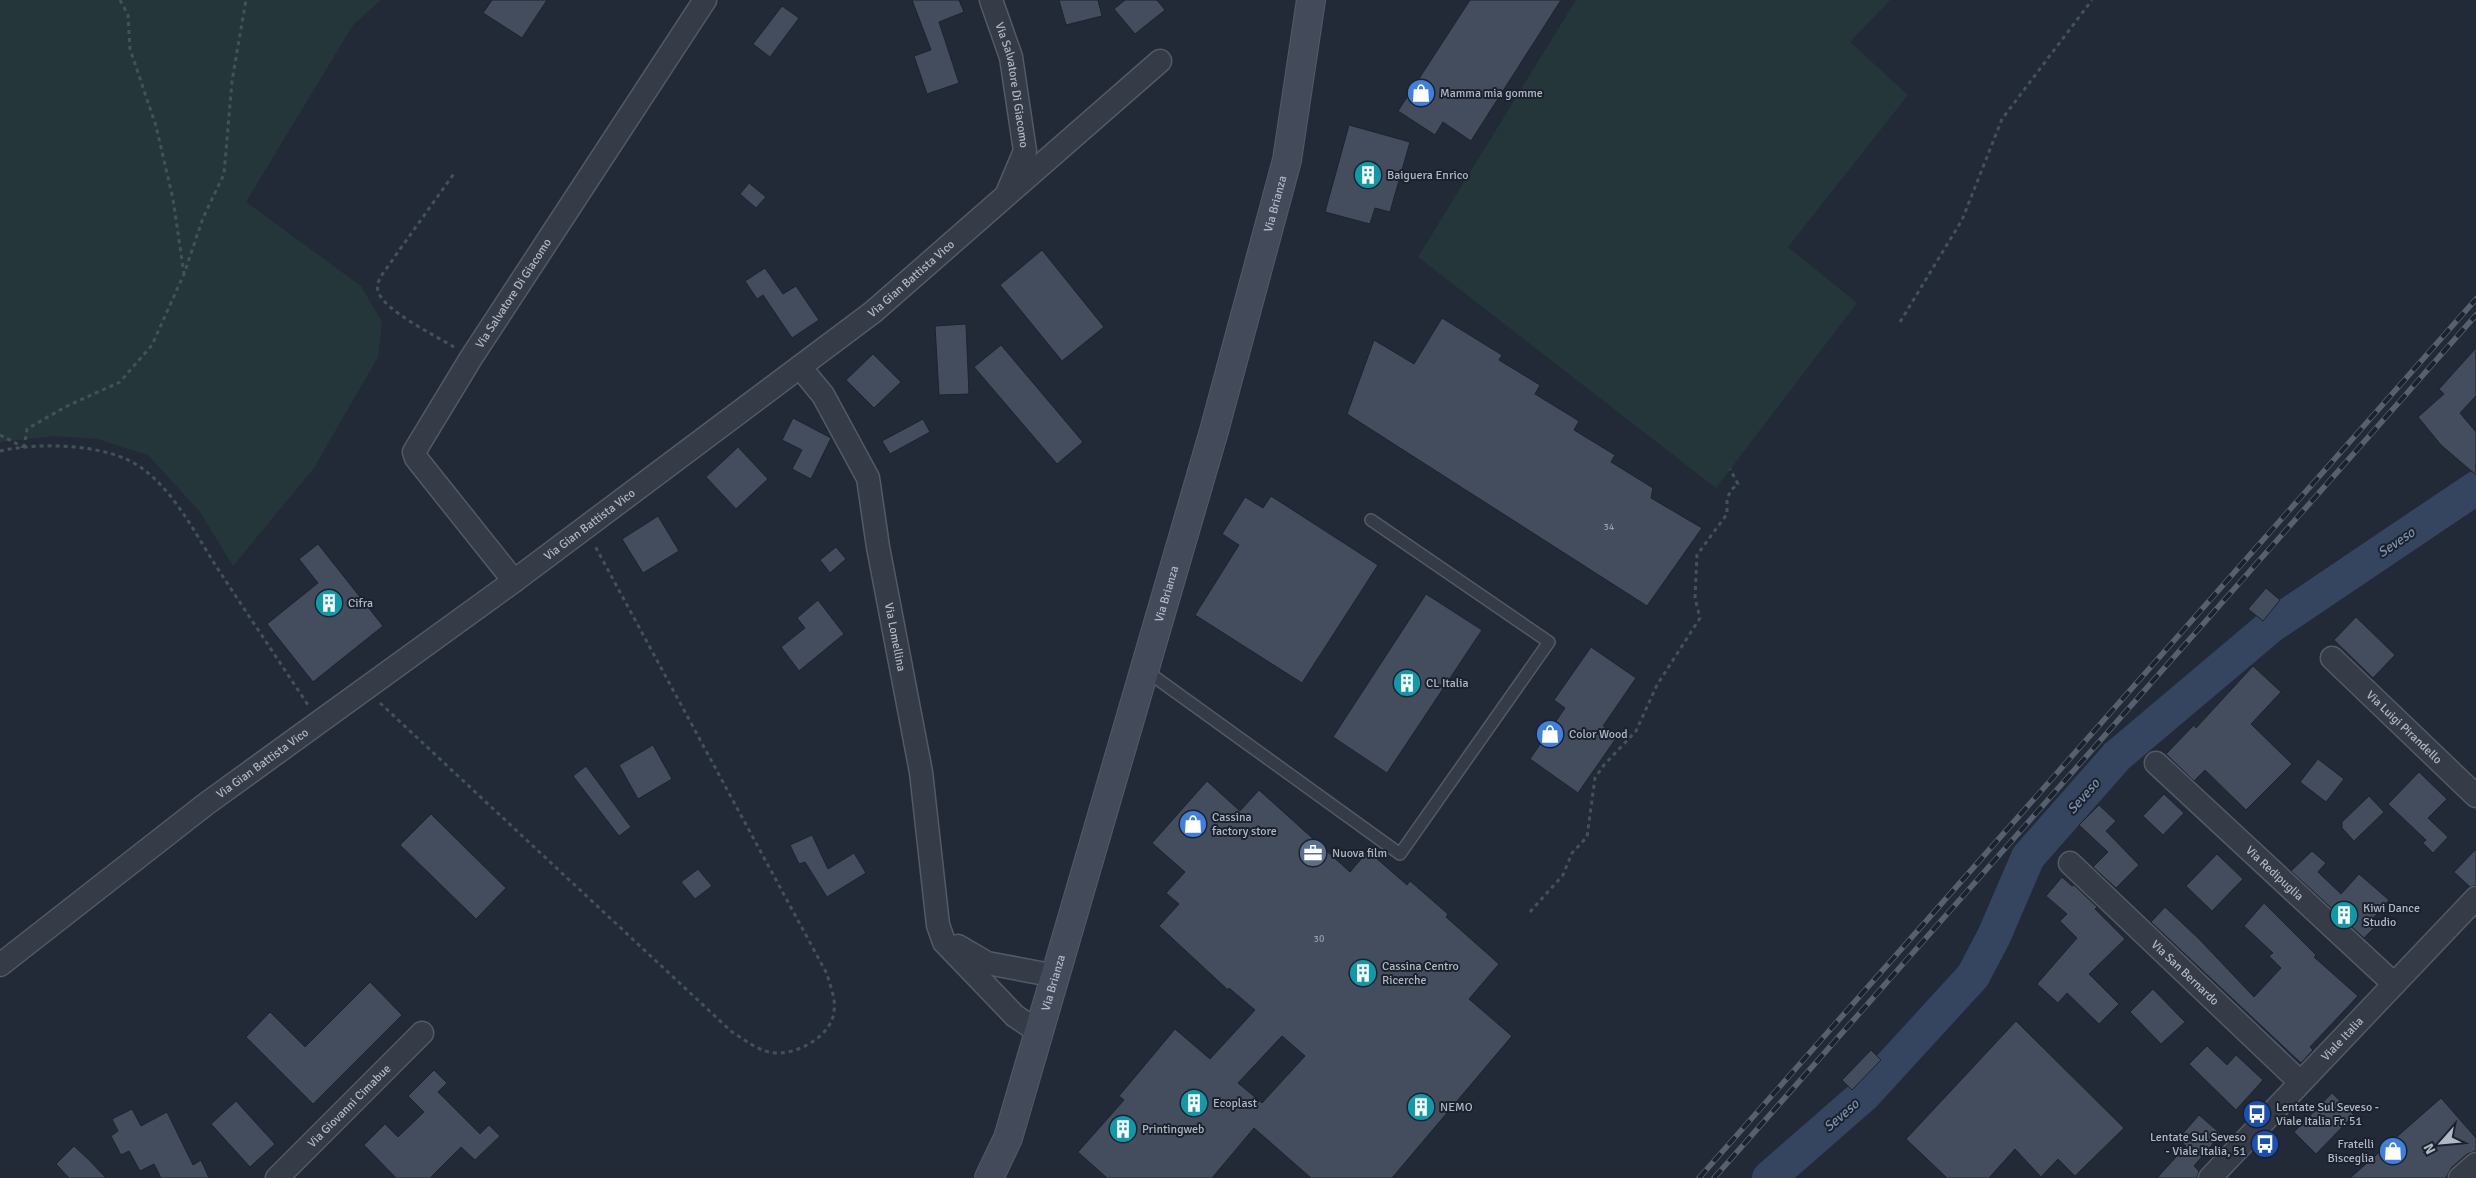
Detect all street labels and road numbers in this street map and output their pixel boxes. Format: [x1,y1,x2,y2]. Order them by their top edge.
street label: Via Salvatore Di Giacomo [991,20,1031,149]
street label: Via Brianza [1261,174,1290,234]
street label: Via Salvatore Di Giacomo [472,236,555,351]
street label: Via Gian Battista Vico [865,237,958,321]
street label: Via Gian Battista Vico [541,486,638,564]
street label: Via Brianza [1152,564,1182,624]
street label: Via Lomellina [881,602,909,673]
street label: Via Luigi Pirandello [2363,688,2445,767]
street label: Via Gian Battista Vico [214,725,312,802]
street label: Via Redipuglia [2242,843,2306,904]
street label: Via San Bernardo [2148,937,2222,1009]
street label: Via Brianza [1038,953,1069,1013]
street label: Viale Italia [2318,1014,2367,1064]
street label: Via Giovanni Cimabue [305,1061,394,1151]

